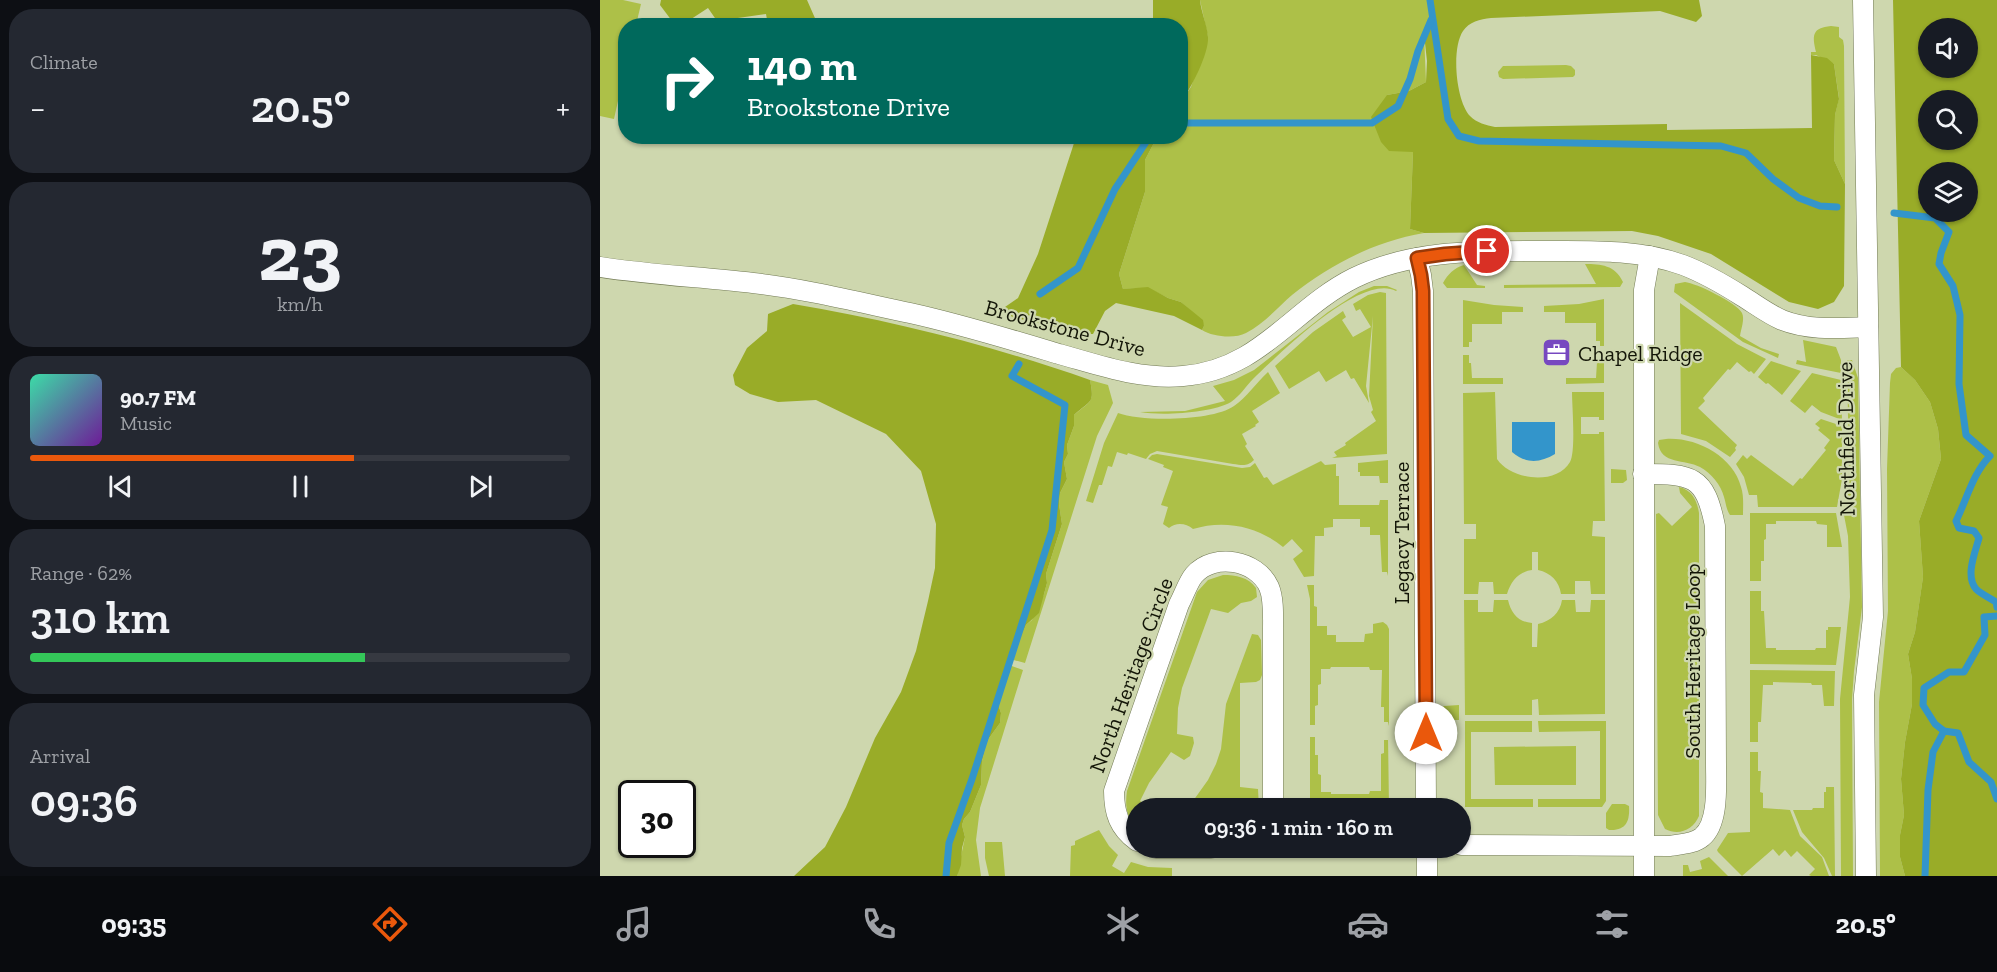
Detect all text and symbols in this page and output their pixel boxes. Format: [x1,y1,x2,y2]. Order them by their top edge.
map controls [1918,18,1978,222]
button: sound [1918,18,1978,78]
text: 140 m [747,40,857,91]
icon: right [648,42,726,120]
text: Climate [30,50,98,74]
text: 20.5° [251,80,351,134]
text: − [30,88,45,127]
text: + [556,88,570,127]
button: search [1918,90,1978,150]
text: Brookstone Drive [747,91,950,123]
button: layers [1918,162,1978,222]
text: 23 [258,206,342,300]
pin [1461,225,1512,276]
icon: arrive [1470,234,1503,267]
text: km/h [277,292,323,316]
street label: Brookstone Drive [982,294,1148,362]
office icon: Chapel Ridge [1541,337,1573,369]
place label: Chapel Ridge [1578,340,1703,367]
street label: Northfield Drive [1831,362,1861,516]
text: 90.7 FM [120,384,196,411]
text: Music [120,411,172,435]
street label: Legacy Terrace [1388,462,1415,604]
icon: previous [104,470,137,503]
icon: pause [284,470,317,503]
icon: next [464,470,497,503]
text: Range · 62% [30,561,132,585]
street label: South Heritage Loop [1679,563,1706,759]
street label: North Heritage Circle [1083,574,1179,776]
text: 310 km [30,591,170,645]
position arrow [1394,701,1458,765]
text: Arrival [30,744,90,768]
text: 09:36 [30,774,138,828]
speed limit sign: 30 [618,780,696,858]
text: 09:36 · 1 min · 160 m [1204,814,1393,841]
icon: directions [369,903,411,945]
icon: music [613,903,655,945]
icon: phone [858,903,900,945]
icon: climate [1102,903,1144,945]
icon: car [1347,903,1389,945]
icon: filters [1591,903,1633,945]
text: 09:35 [101,908,166,940]
text: 20.5° [1836,908,1896,940]

